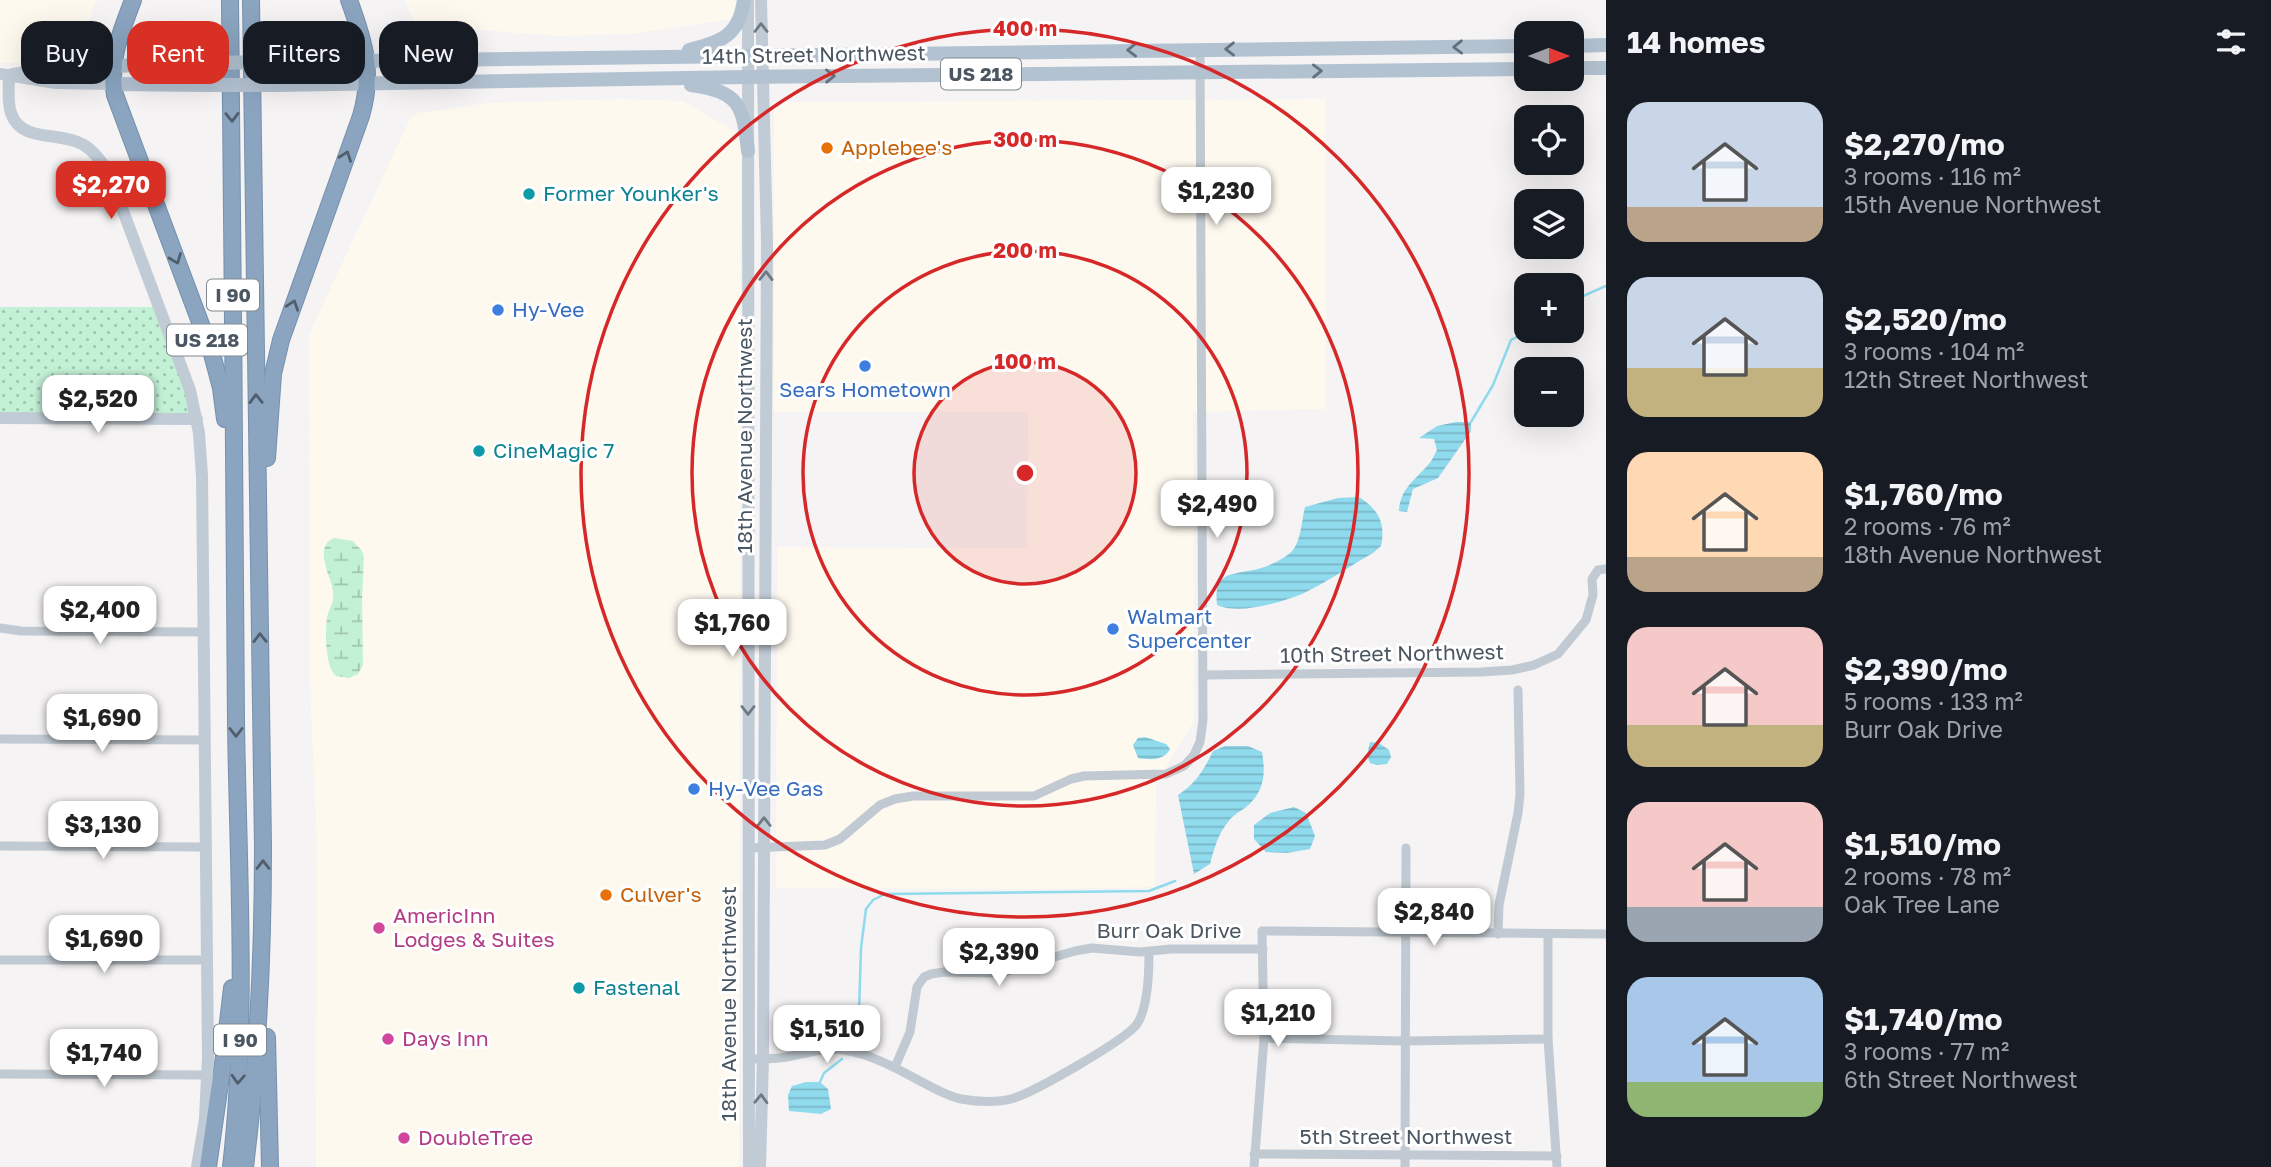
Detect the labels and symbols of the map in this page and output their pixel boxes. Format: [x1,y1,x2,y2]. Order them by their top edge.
text: 400 m [993,15,1057,41]
north arrow [1514,21,1584,91]
one-way arrow [753,22,769,32]
street label: 14th Street Northwest [702,39,926,69]
one-way arrow [1452,39,1463,55]
one-way arrow [1225,41,1235,57]
one-way arrow [1126,43,1137,58]
road number: US 218 [941,58,1021,90]
one-way arrow [1313,63,1323,79]
one-way arrow [824,69,835,84]
one-way arrow [224,112,239,123]
text: 300 m [993,126,1057,152]
place label: Applebee's [841,134,952,160]
marker: Applebee's [819,140,835,156]
one-way arrow [338,151,352,163]
pin: $2,270 [54,162,168,221]
pin: $1,230 [1159,168,1273,227]
place label: Former Younker's [543,180,719,206]
marker: Former Younker's [521,186,537,202]
text: 200 m [993,237,1057,263]
one-way arrow [168,253,182,265]
one-way arrow [758,271,774,281]
road number: I 90 [207,280,259,310]
place label: Hy-Vee [512,296,584,322]
one-way arrow [285,299,299,311]
marker: Hy-Vee [490,302,506,318]
street label: 18th Avenue Northwest [731,318,757,554]
road number: US 218 [167,324,247,356]
text: 100 m [994,348,1056,374]
marker: Sears Hometown [857,358,873,374]
pin: $2,520 [41,376,155,435]
place label: Sears Hometown [779,376,951,402]
one-way arrow [249,394,264,405]
place label: CineMagic 7 [493,437,614,463]
marker: CineMagic 7 [471,443,487,459]
centre of rings [1013,461,1037,485]
pin: $2,490 [1160,480,1274,540]
pin: $2,400 [43,586,157,646]
pin: $1,760 [675,600,789,659]
place label: Walmart Supercenter [1127,603,1251,653]
marker: Walmart Supercenter [1105,621,1121,637]
one-way arrow [252,632,268,642]
street label: 10th Street Northwest [1280,638,1504,668]
pin: $1,690 [45,694,159,754]
one-way arrow [740,705,756,715]
one-way arrow [229,727,244,738]
place label: Hy-Vee Gas [708,775,824,801]
marker: Hy-Vee Gas [686,781,702,797]
pin: $3,130 [46,802,160,861]
one-way arrow [756,817,772,827]
one-way arrow [255,859,271,870]
place label: Culver's [620,881,702,907]
street label: 18th Avenue Northwest [715,886,741,1122]
marker: Culver's [598,887,614,903]
pin: $2,840 [1377,888,1491,948]
place label: AmericInn Lodges & Suites [393,902,555,952]
pin: $1,690 [47,916,161,975]
street label: Burr Oak Drive [1097,917,1241,943]
marker: AmericInn Lodges & Suites [371,920,387,936]
pin: $2,390 [942,928,1056,988]
place label: Fastenal [593,974,680,1000]
marker: Fastenal [571,980,587,996]
pin: $1,210 [1221,990,1335,1049]
pin: $1,510 [770,1006,884,1065]
road number: I 90 [214,1024,266,1056]
place label: Days Inn [402,1025,489,1051]
pin: $1,740 [47,1030,161,1089]
marker: Days Inn [380,1031,396,1047]
one-way arrow [231,1073,246,1084]
one-way arrow [754,1093,769,1104]
street label: 5th Street Northwest [1300,1123,1512,1149]
place label: DoubleTree [418,1124,533,1150]
marker: DoubleTree [396,1130,412,1146]

